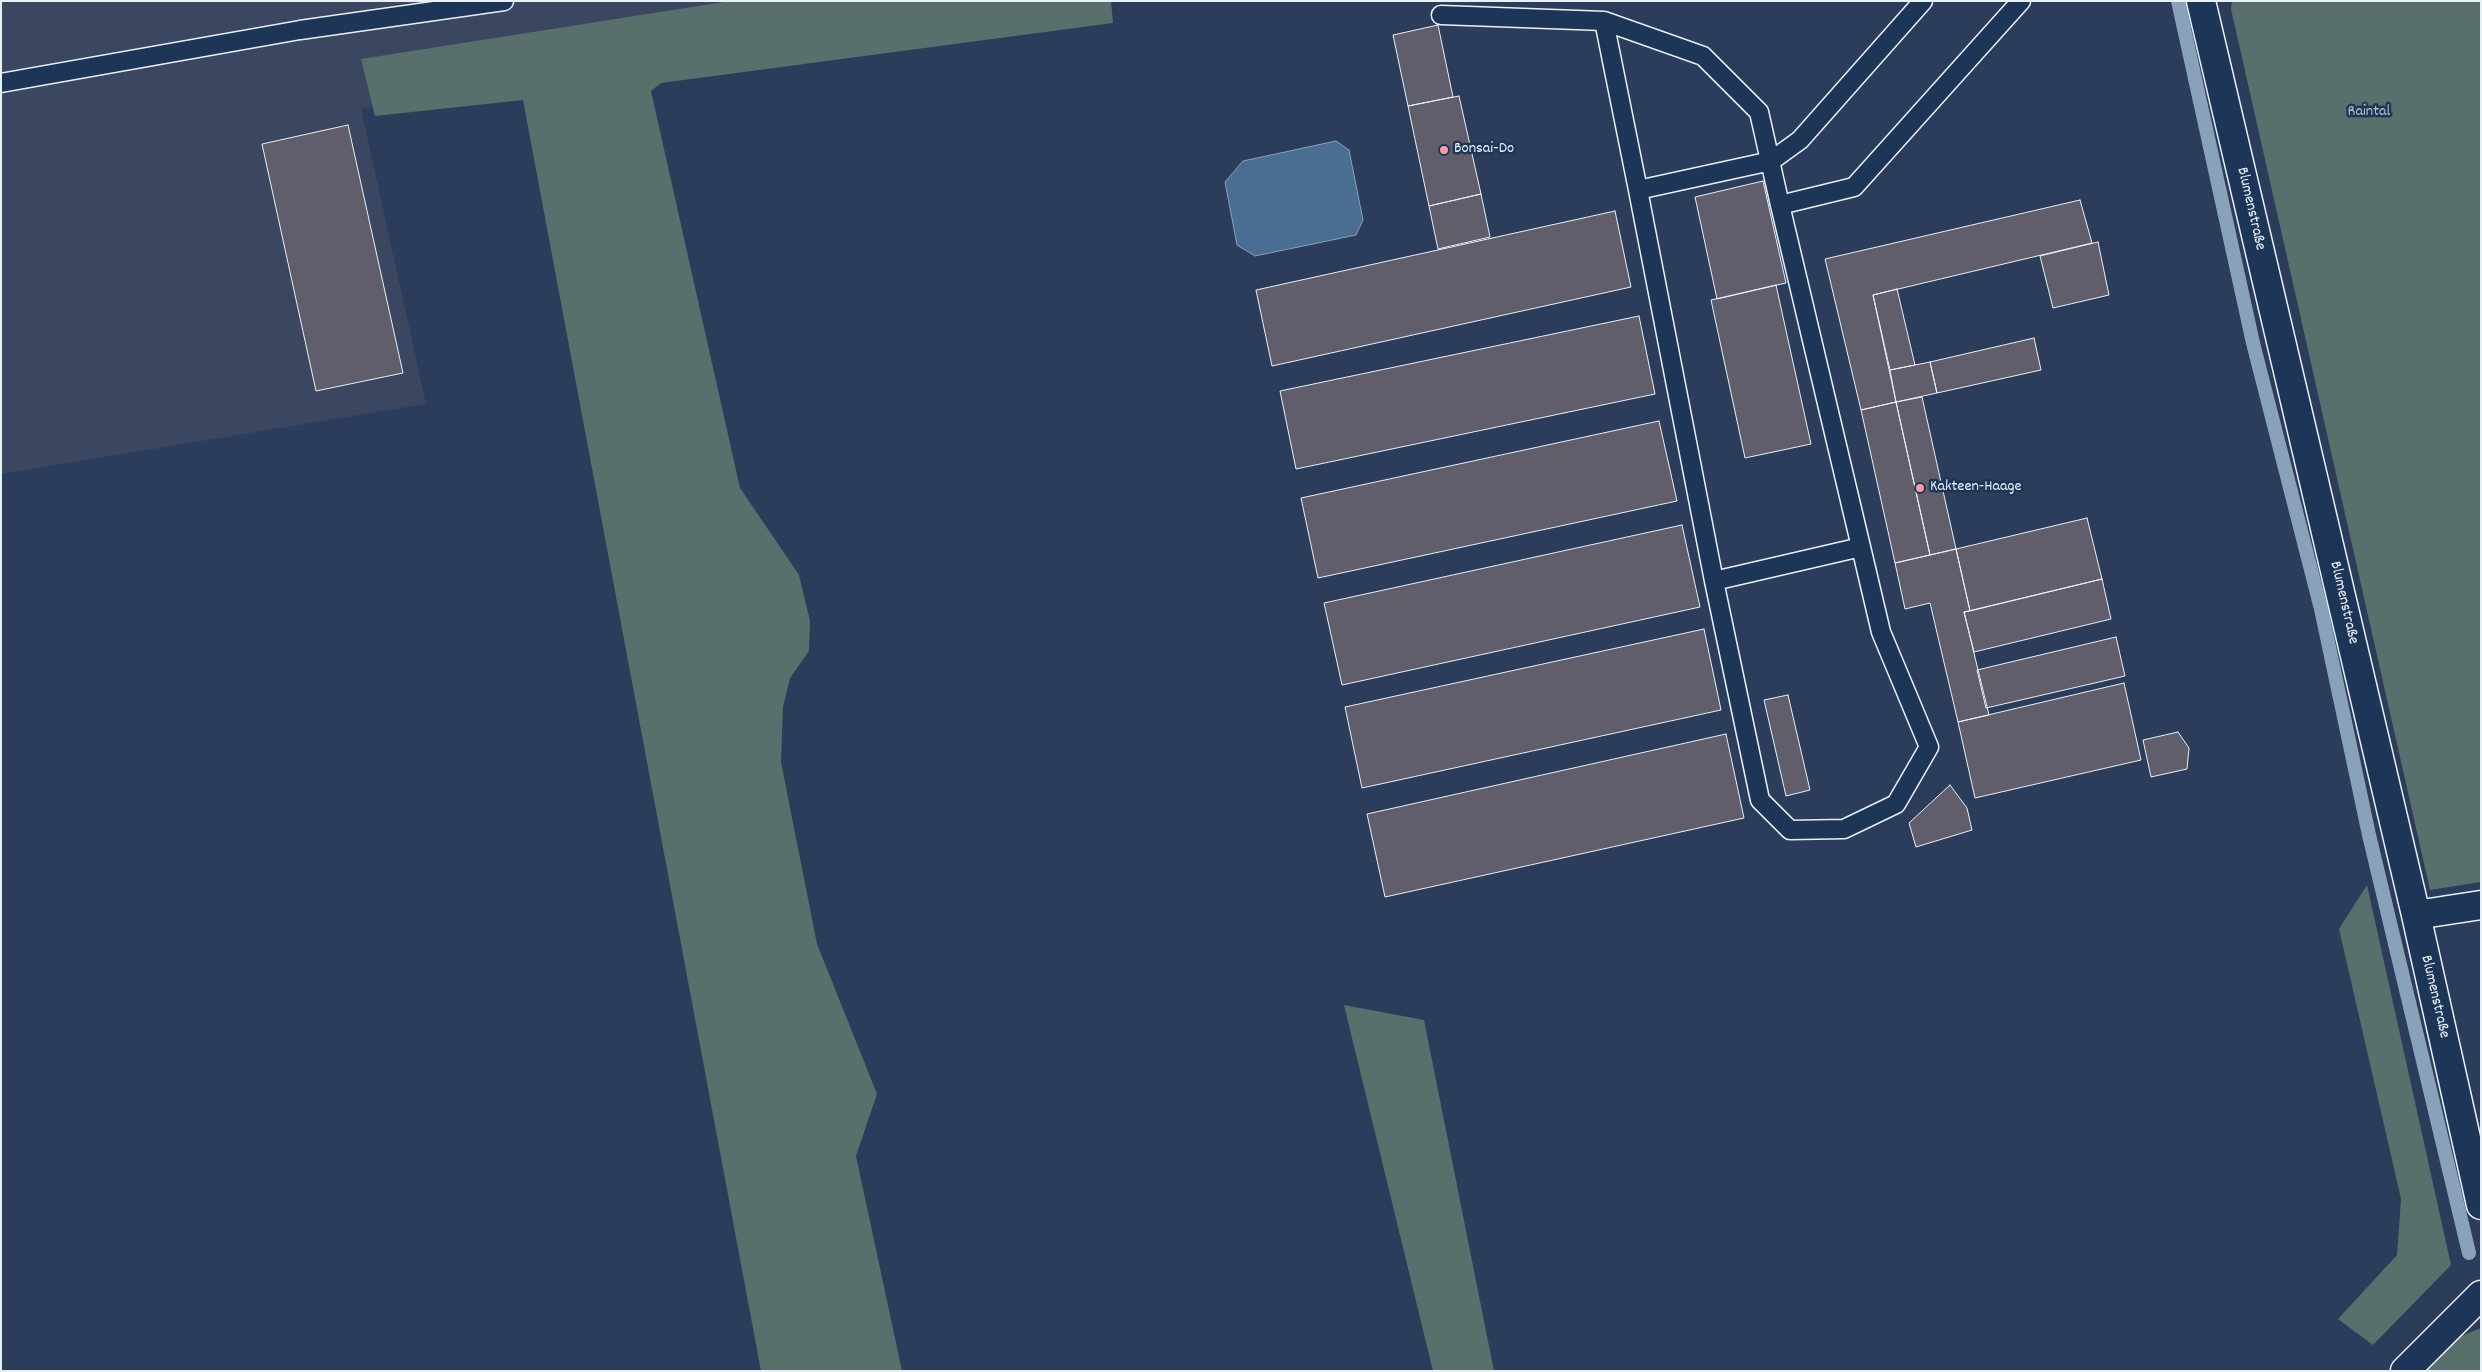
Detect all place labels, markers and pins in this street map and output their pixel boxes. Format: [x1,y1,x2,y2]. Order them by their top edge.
place label: Bonsai-Do [1454,140,1514,160]
marker: Bonsai-Do [1438,144,1450,156]
place label: Kakteen-Haage [1930,478,2022,498]
marker: Kakteen-Haage [1914,482,1926,494]

